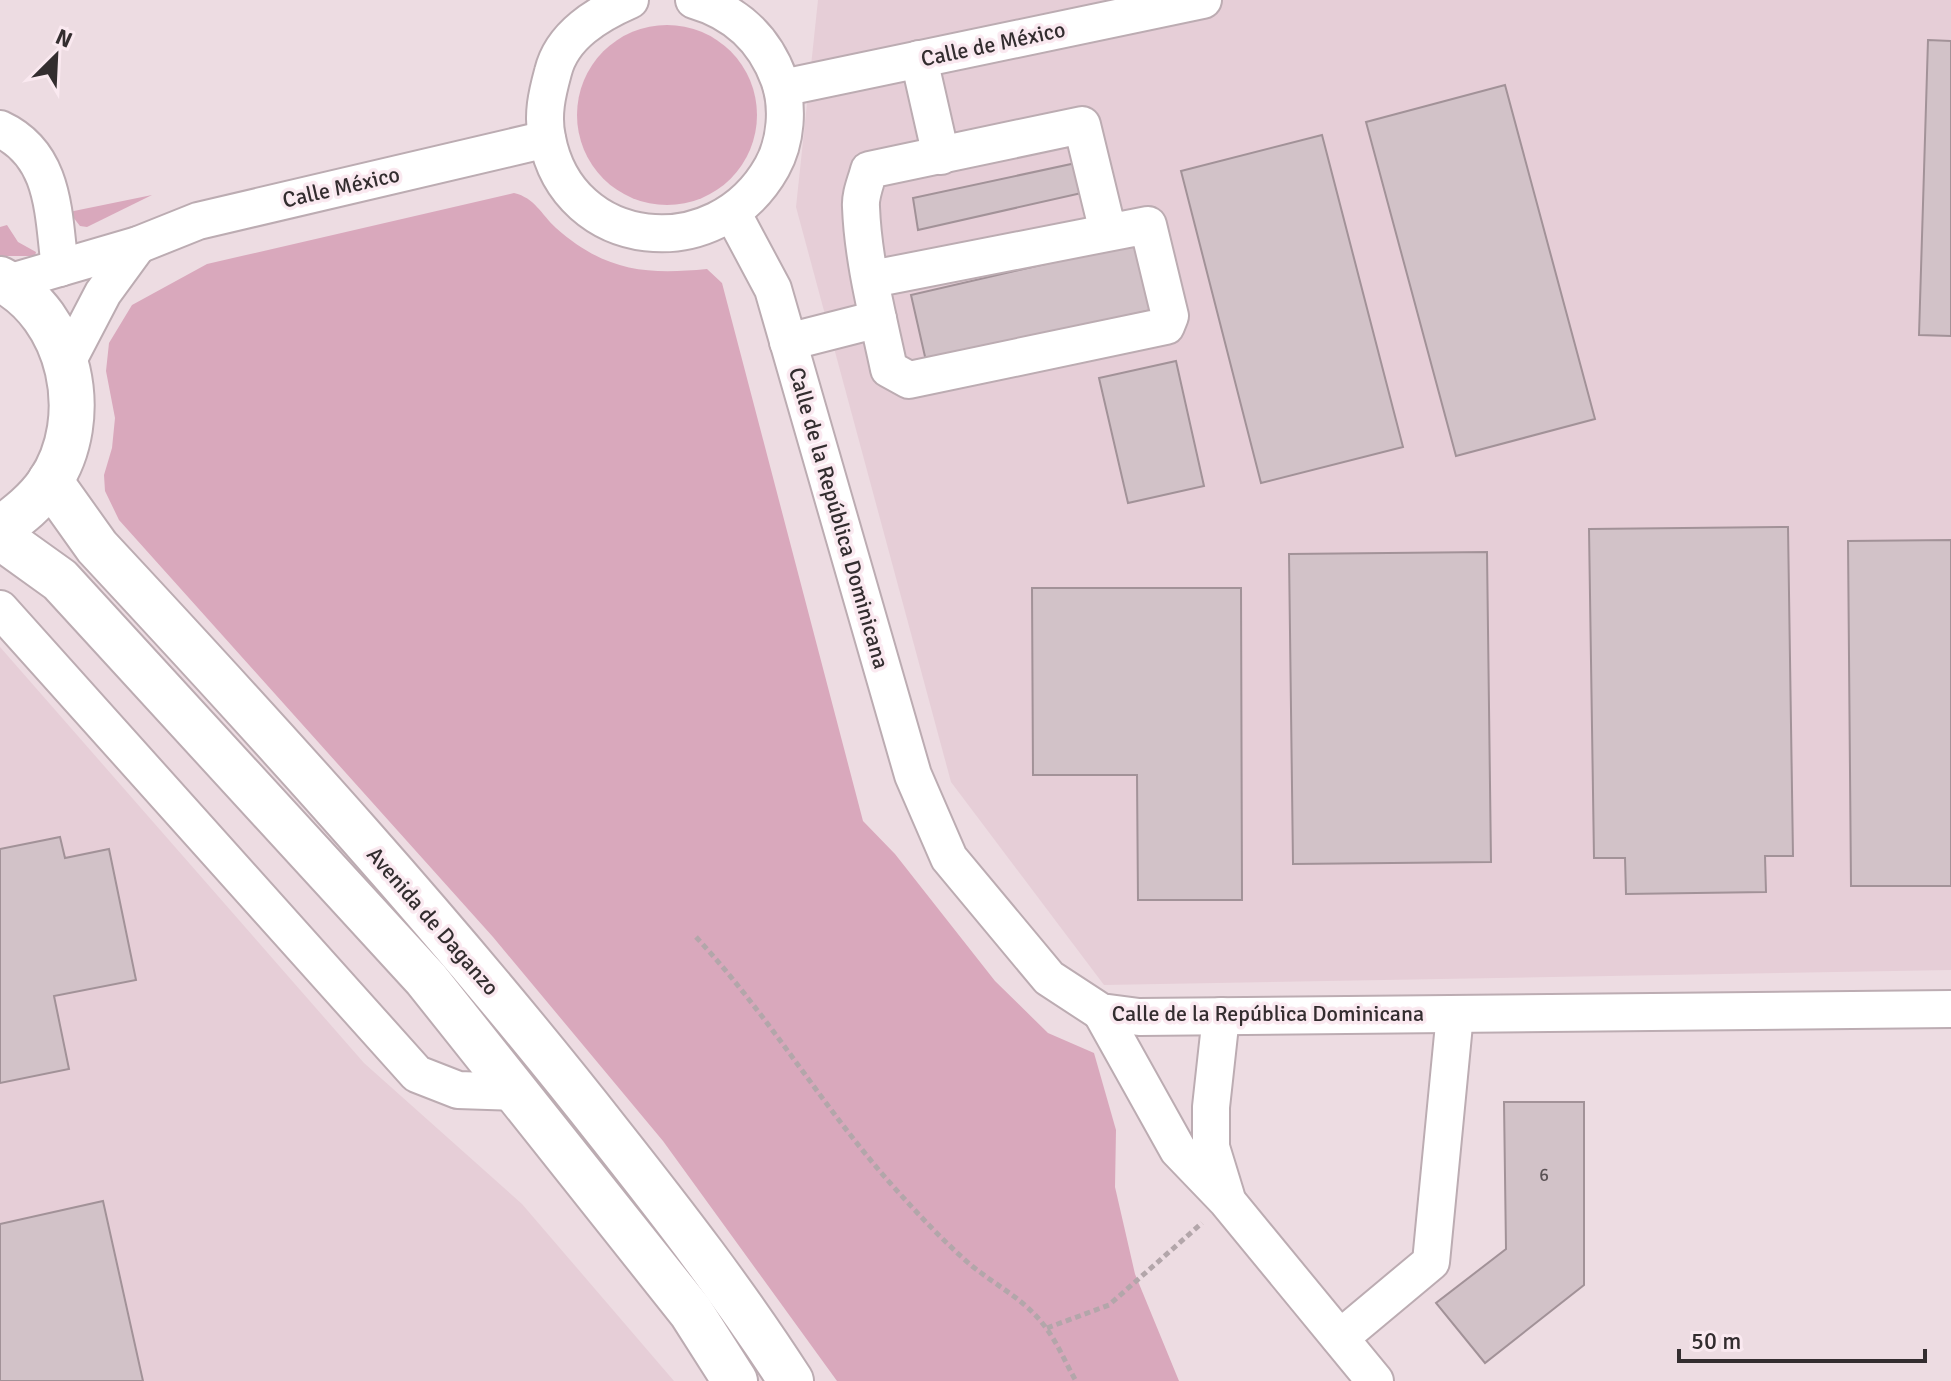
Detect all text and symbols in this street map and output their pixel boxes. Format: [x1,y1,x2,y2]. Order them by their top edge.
north arrow [16,16,96,96]
street label: Calle de México [918,16,1068,72]
text: N [51,23,76,54]
street label: Calle México [280,160,402,214]
street label: Calle de la República Dominicana [783,364,895,672]
street label: Avenida de Daganzo [361,841,505,1001]
street label: Calle de la República Dominicana [1112,1000,1424,1027]
house number: 6 [1539,1164,1549,1186]
scale bar [1679,1313,1925,1363]
text: 50 m [1691,1326,1741,1356]

